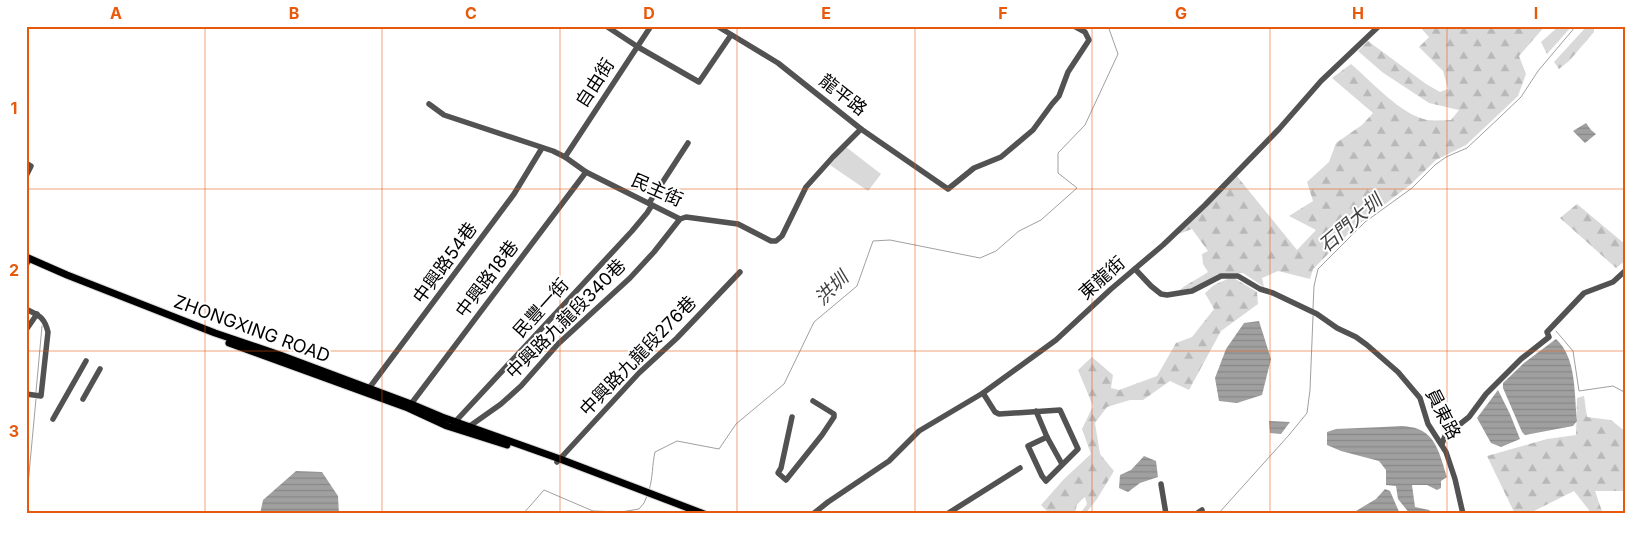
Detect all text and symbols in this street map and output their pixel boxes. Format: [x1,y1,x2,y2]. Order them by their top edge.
text: A [110,3,122,23]
text: B [289,3,299,23]
text: C [465,3,477,23]
text: D [643,3,655,23]
text: E [821,3,831,23]
text: F [998,3,1008,23]
text: G [1175,3,1187,23]
text: H [1352,3,1364,23]
text: I [1534,3,1538,23]
street label: 自由街 [571,54,618,111]
street label: 龍平路 [816,70,871,120]
text: 1 [11,98,17,118]
street label: 民主街 [628,169,686,210]
water label: 石門大圳 [1314,188,1389,257]
street label: 中興路54巷 [408,218,481,307]
street label: 中興路18巷 [451,236,522,321]
street label: 東龍街 [1075,252,1129,303]
street label: 中興路九龍段340巷 [502,255,630,383]
text: 2 [9,260,19,280]
water label: 洪圳 [810,265,855,310]
street label: 民豐一街 [509,274,573,341]
street label: ZHONGXING ROAD [171,291,333,367]
street label: 中興路九龍段276巷 [575,292,700,420]
street label: 員東路 [1422,385,1465,443]
text: 3 [9,421,19,441]

